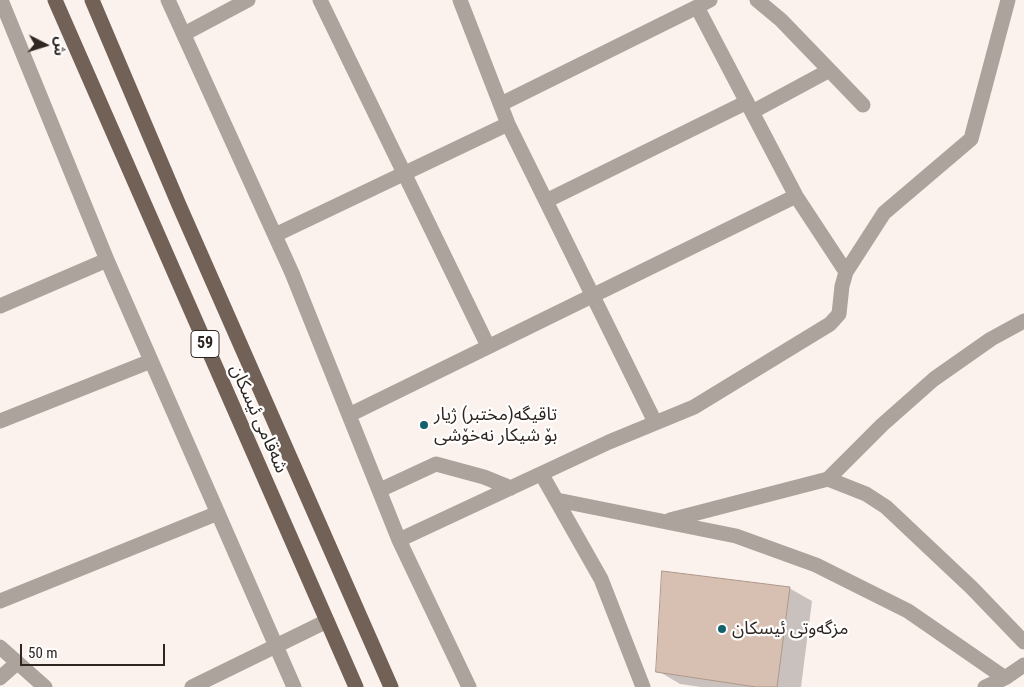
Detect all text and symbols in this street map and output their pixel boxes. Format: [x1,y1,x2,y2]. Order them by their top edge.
north arrow [20,20,70,70]
text: ش [51,36,69,57]
road number: 59 [191,330,219,358]
street label: شەقامی ئیسکان [224,361,292,477]
place label: تاقیگە(مختبر) ژیار بۆ شیکار نەخۆشی [434,404,557,446]
marker: تاقیگە(مختبر) ژیار بۆ شیکار نەخۆشی [418,419,430,431]
place label: مزگەوتی ئیسکان [732,618,848,640]
marker: مزگەوتی ئیسکان [716,623,728,635]
scale bar [22,634,168,666]
text: 50 m [28,644,58,662]

